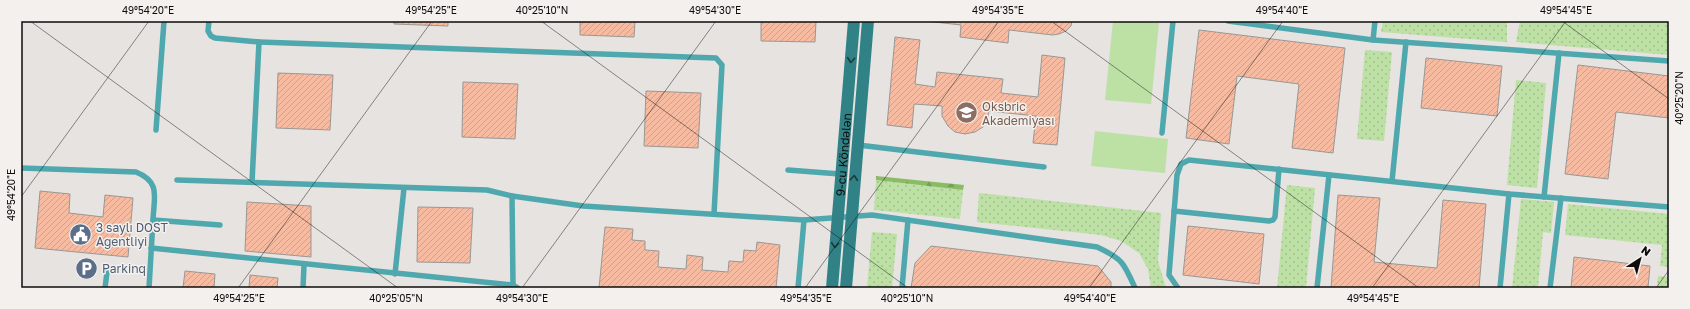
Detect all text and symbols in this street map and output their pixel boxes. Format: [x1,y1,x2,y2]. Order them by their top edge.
text: 49°54'20"E [122,4,174,16]
text: 49°54'25"E [405,4,457,16]
text: 40°25'10"N [516,4,568,16]
text: 49°54'30"E [689,4,741,16]
text: 49°54'35"E [972,4,1024,16]
text: 49°54'40"E [1256,4,1308,16]
text: 49°54'45"E [1540,4,1592,16]
one-way arrow [846,57,855,63]
text: 40°25'20"N [1673,71,1685,125]
place label: Oksbric Akademiyası [982,99,1054,128]
school or university icon: Oksbric Akademiyası [953,100,979,126]
street label: 9-cu Köndələn [832,112,854,197]
text: 49°54'20"E [5,169,17,221]
one-way arrow [850,175,859,181]
place label: 3 saylı DOST Agentliyi [96,220,169,249]
public building icon: 3 saylı DOST Agentliyi [67,221,93,247]
north arrow [1620,239,1660,279]
one-way arrow [831,242,840,248]
text: N [1639,243,1653,258]
parking icon: Parkinq [74,255,100,281]
place label: Parkinq [102,261,146,276]
text: 49°54'25"E [213,292,265,304]
text: 40°25'05"N [369,292,423,304]
text: 49°54'30"E [496,292,548,304]
text: 49°54'35"E [780,292,832,304]
text: 40°25'10"N [881,292,933,304]
text: 49°54'40"E [1064,292,1116,304]
text: 49°54'45"E [1347,292,1399,304]

